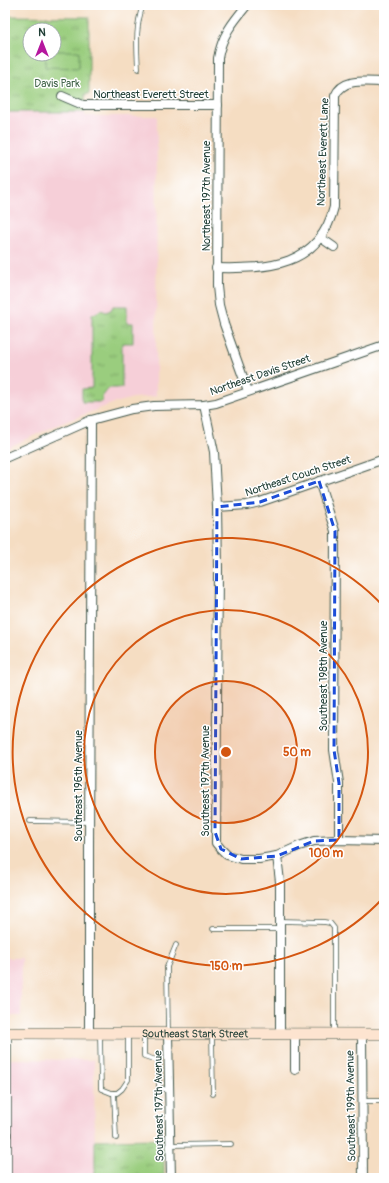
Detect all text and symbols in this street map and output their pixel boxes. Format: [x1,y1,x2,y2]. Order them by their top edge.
north arrow [22,22,62,62]
text: N [38,26,46,39]
park label: Davis Park [34,77,80,90]
street label: Northeast Everett Street [93,88,209,101]
street label: Northeast Everett Lane [315,97,331,206]
street label: Northeast 197th Avenue [200,140,213,251]
street label: Northeast Davis Street [208,352,312,398]
street label: Northeast Couch Street [244,453,353,499]
street label: Southeast 198th Avenue [317,620,330,732]
street label: Southeast 197th Avenue [199,725,212,837]
street label: Southeast 196th Avenue [72,729,85,842]
centre of rings [219,745,233,759]
text: 50 m [283,745,311,760]
text: 100 m [309,846,344,861]
text: 150 m [210,959,243,974]
street label: Southeast Stark Street [142,1027,249,1040]
street label: Southeast 197th Avenue [152,1050,166,1162]
street label: Southeast 199th Avenue [344,1050,358,1162]

